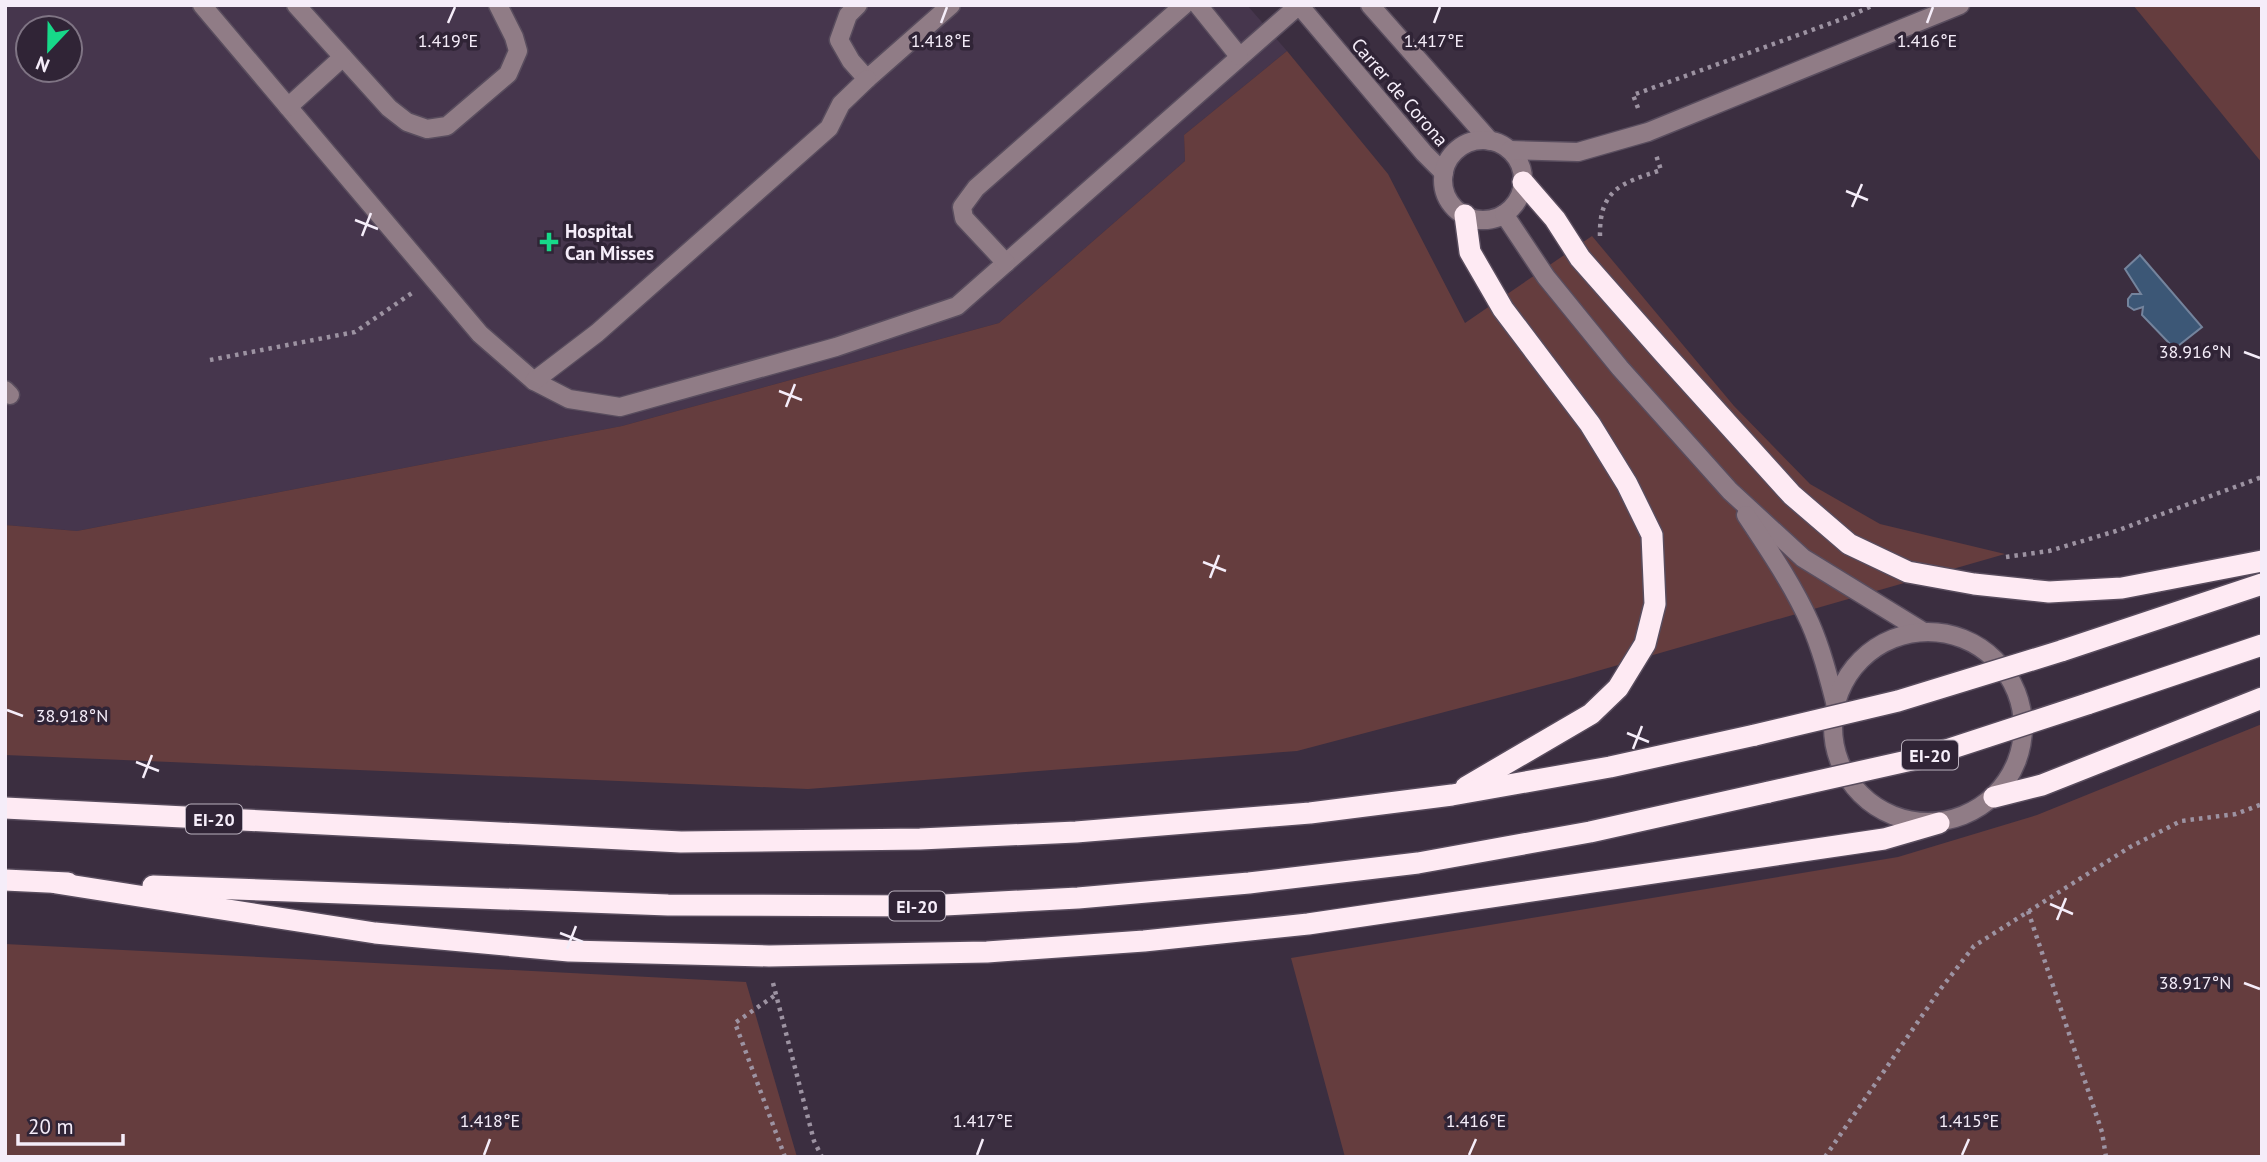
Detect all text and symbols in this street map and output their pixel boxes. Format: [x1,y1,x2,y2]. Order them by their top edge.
north arrow [14,14,84,84]
text: 1.419°E [418,29,478,52]
text: 1.418°E [911,29,971,52]
text: 1.417°E [1404,29,1464,52]
text: 1.416°E [1897,29,1957,52]
street label: Carrer de Corona [1346,33,1454,151]
text: N [32,51,53,78]
place label: Hospital Can Misses [565,219,654,265]
marker: Hospital Can Misses [539,232,559,252]
text: 38.916°N [2159,340,2231,363]
text: 38.918°N [36,704,108,727]
road number: EI-20 [1902,740,1958,770]
road number: EI-20 [186,804,242,834]
road number: EI-20 [889,891,945,920]
text: 38.917°N [2159,971,2231,994]
scale bar [18,1102,122,1146]
text: 1.418°E [460,1109,520,1132]
text: 1.417°E [953,1109,1013,1132]
text: 1.416°E [1446,1109,1506,1132]
text: 1.415°E [1939,1109,1999,1132]
text: 20 m [28,1113,74,1140]

